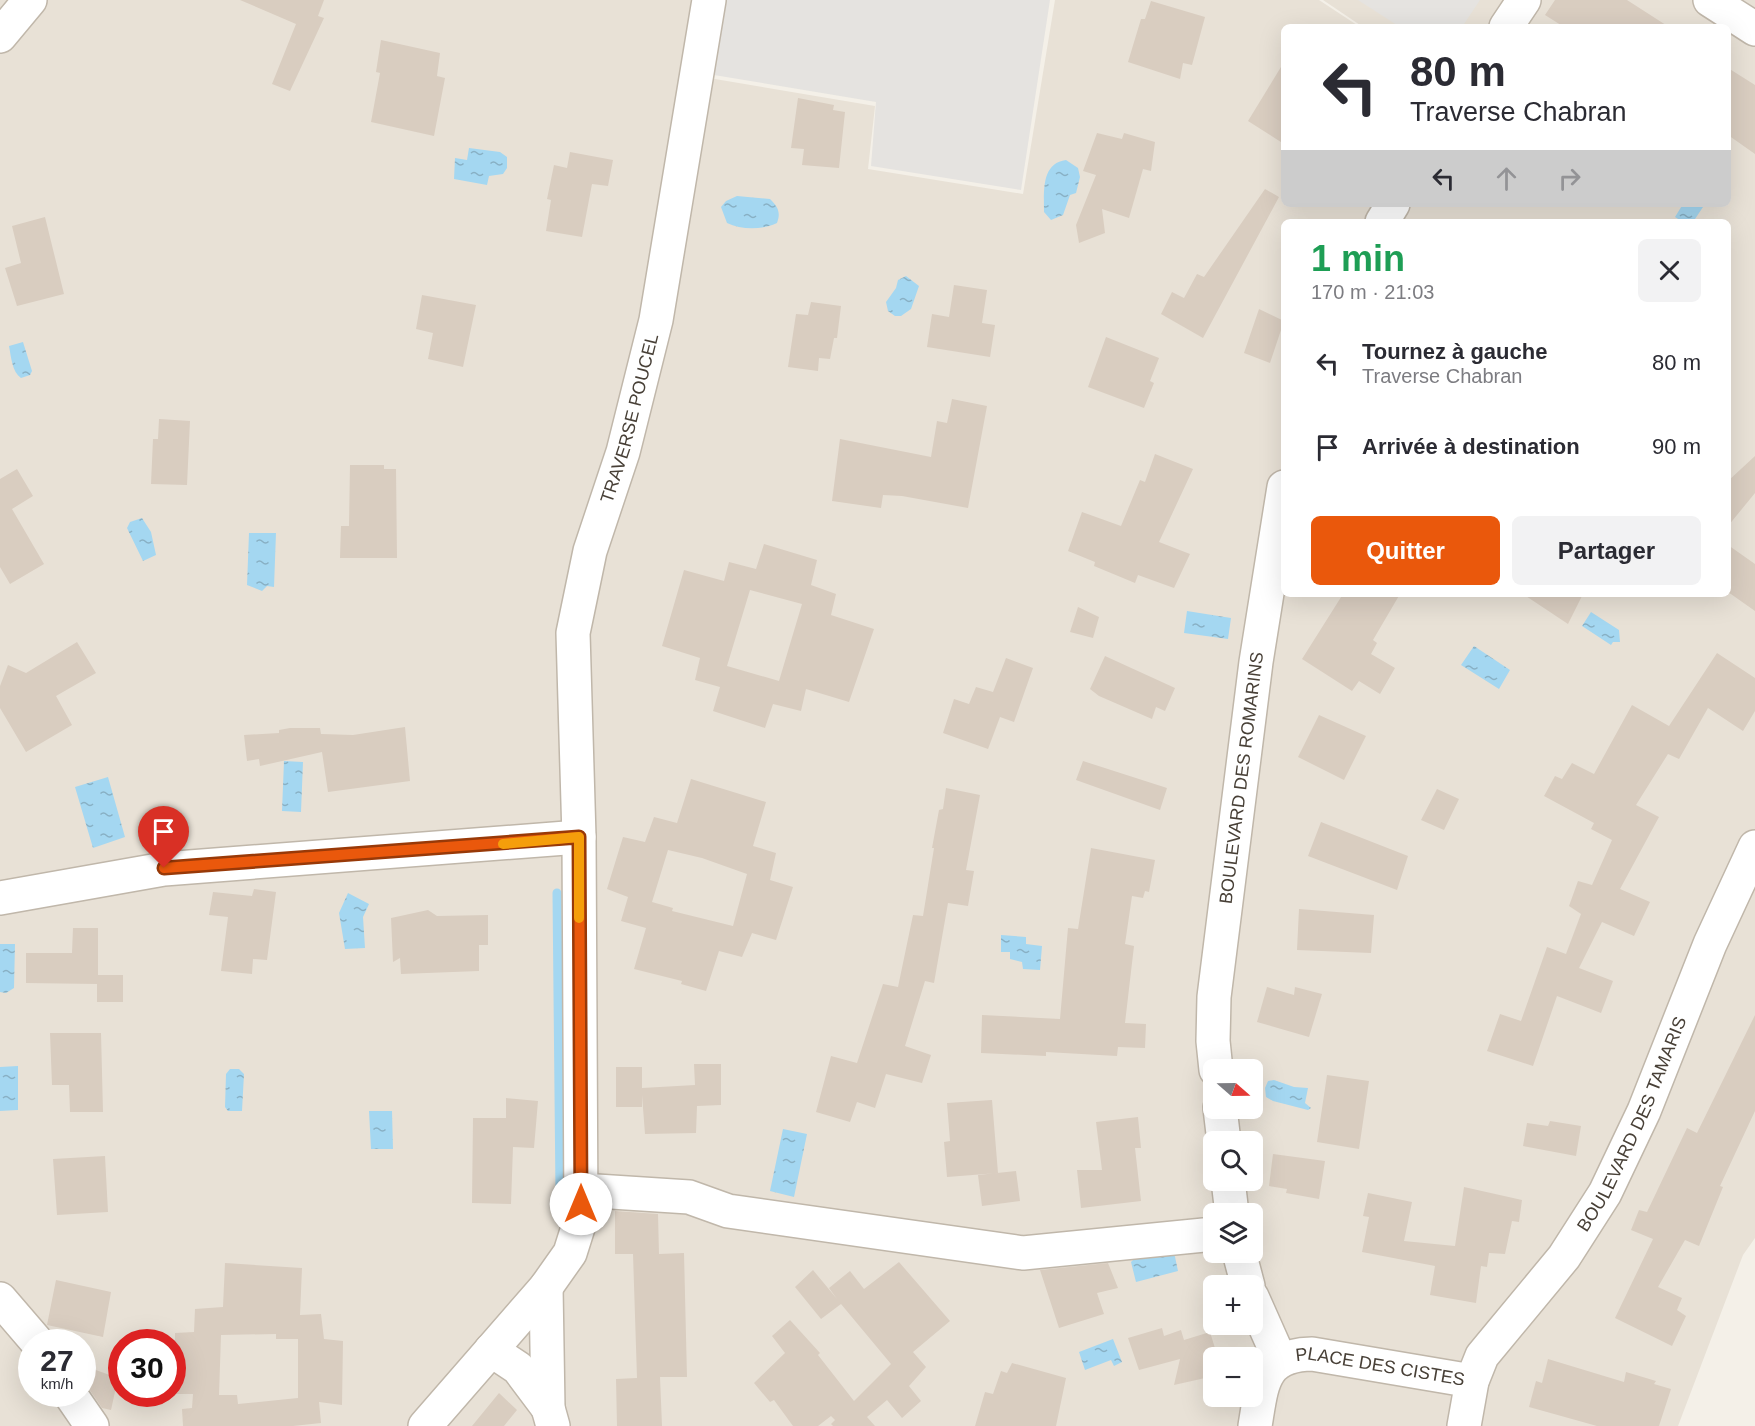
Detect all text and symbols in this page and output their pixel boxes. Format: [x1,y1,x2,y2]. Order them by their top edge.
icon: left [1311,48,1389,126]
text: 80 m [1410,48,1506,95]
text: Traverse Chabran [1410,97,1627,127]
icon: left [1427,162,1460,195]
icon: ahead [1490,162,1523,195]
icon: right [1553,162,1586,195]
text: 1 min [1311,238,1405,279]
button: close [1638,239,1701,302]
text: 170 m · 21:03 [1311,281,1434,303]
street label: TRAVERSE POUCEL [597,332,662,506]
text: Tournez à gauche [1362,339,1547,364]
icon: left [1311,347,1344,380]
text: 80 m [1652,350,1701,375]
text: Traverse Chabran [1362,365,1522,387]
icon: arrive [1311,431,1344,464]
text: Arrivée à destination [1362,434,1580,459]
text: 90 m [1652,434,1701,459]
button: Quitter [1311,516,1500,585]
button: Partager [1512,516,1701,585]
street label: BOULEVARD DES ROMARINS [1216,650,1267,905]
pin [138,806,189,868]
icon: arrive [147,815,180,848]
street label: BOULEVARD DES TAMARIS [1573,1014,1690,1235]
north arrow [1203,1059,1263,1119]
map controls [1203,1059,1263,1407]
button: search [1203,1131,1263,1191]
position arrow [549,1172,613,1236]
button: layers [1203,1203,1263,1263]
button: + [1203,1275,1263,1335]
speed limit sign: 30 [108,1329,186,1407]
street label: PLACE DES CISTES [1294,1343,1466,1390]
text: 27 [40,1344,74,1377]
button: − [1203,1347,1263,1407]
text: km/h [41,1375,73,1392]

